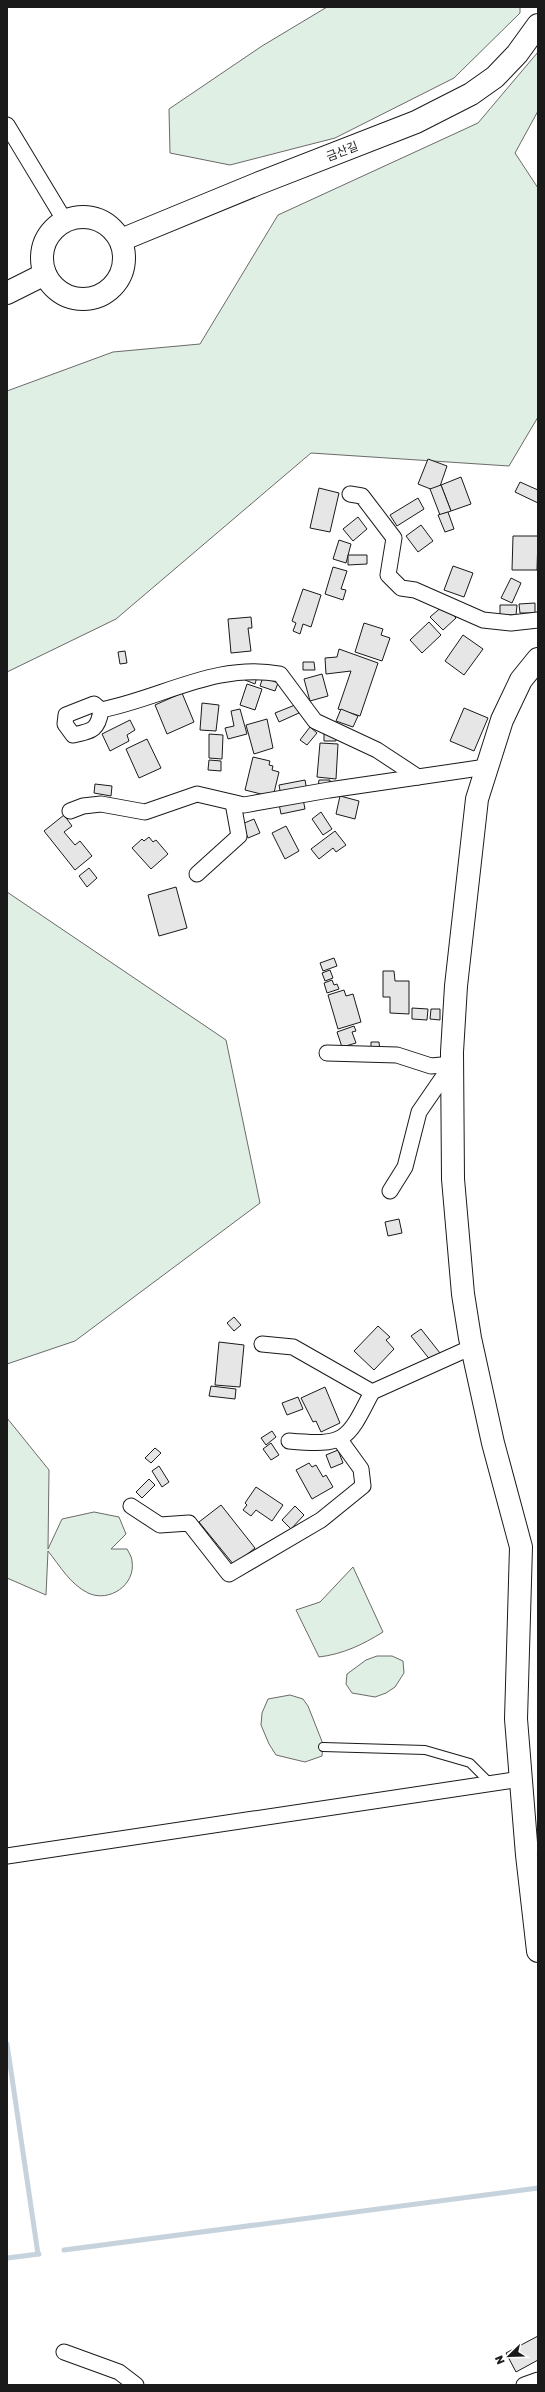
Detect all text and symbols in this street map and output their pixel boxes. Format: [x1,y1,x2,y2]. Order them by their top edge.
street label: 금산길 [324,138,360,164]
north arrow [489,2336,529,2376]
text: N [492,2354,507,2366]

